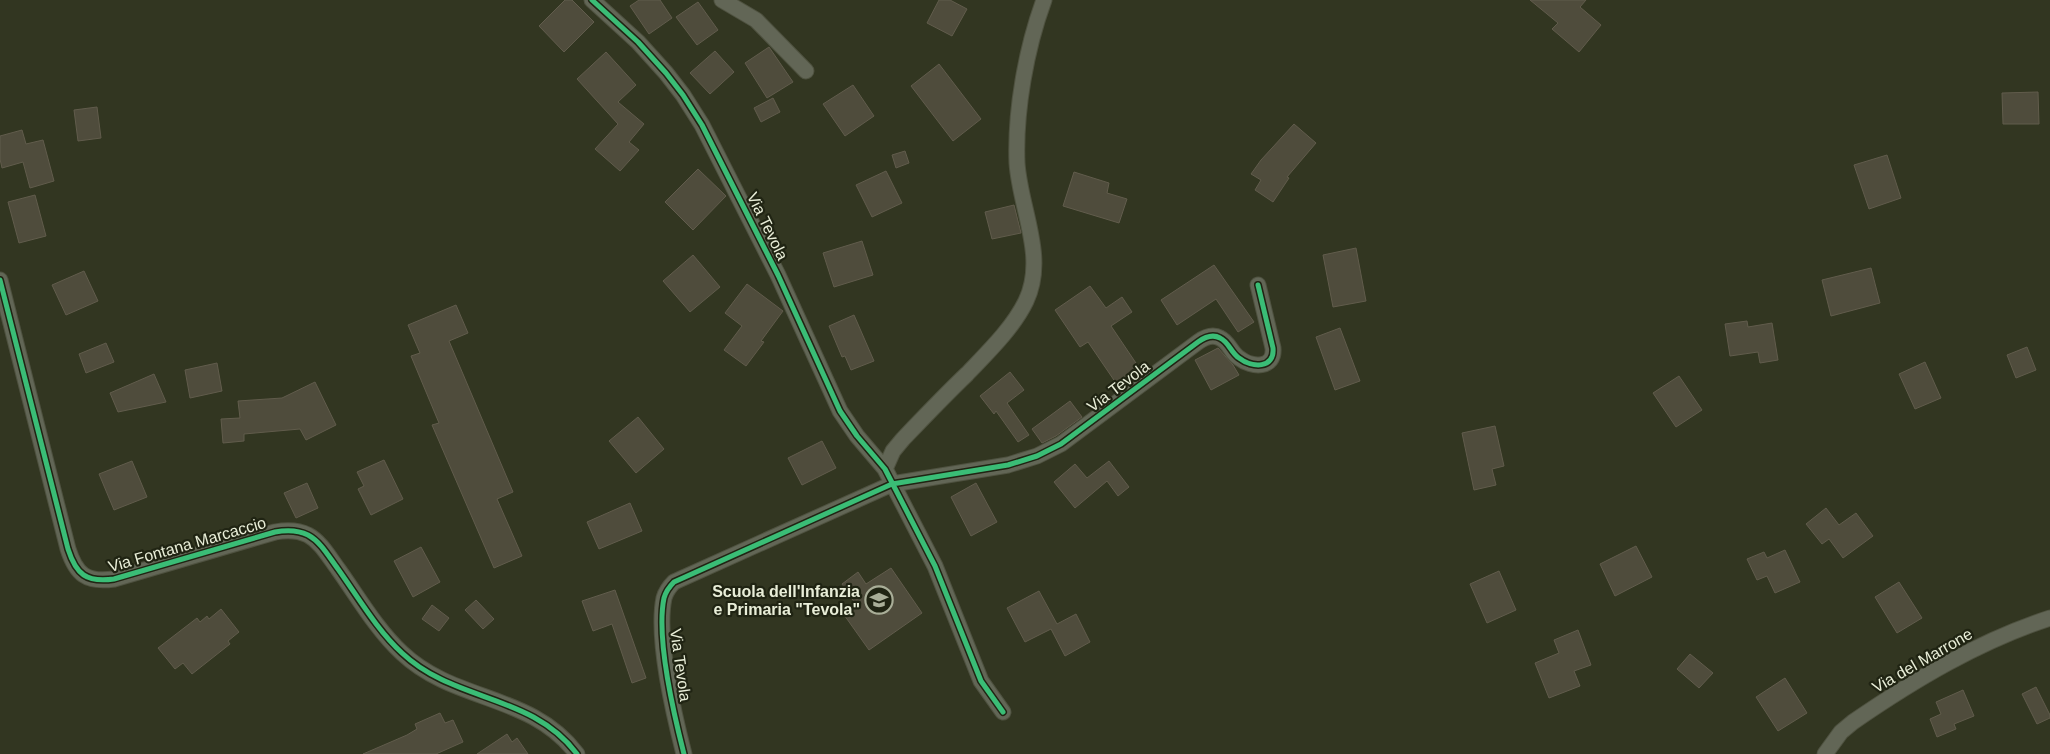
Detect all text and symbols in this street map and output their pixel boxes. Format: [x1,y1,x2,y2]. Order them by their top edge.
street label: Via Tevola [744,190,791,263]
street label: Via Tevola [1084,358,1153,415]
street label: Via Fontana Marcaccio [106,514,268,575]
place label: Scuola dell'Infanzia e Primaria "Tevola" [712,583,860,618]
school or university icon: Scuola dell'Infanzia e Primaria "Tevola" [864,585,894,615]
street label: Via del Marrone [1869,625,1975,696]
street label: Via Tevola [667,628,694,703]

